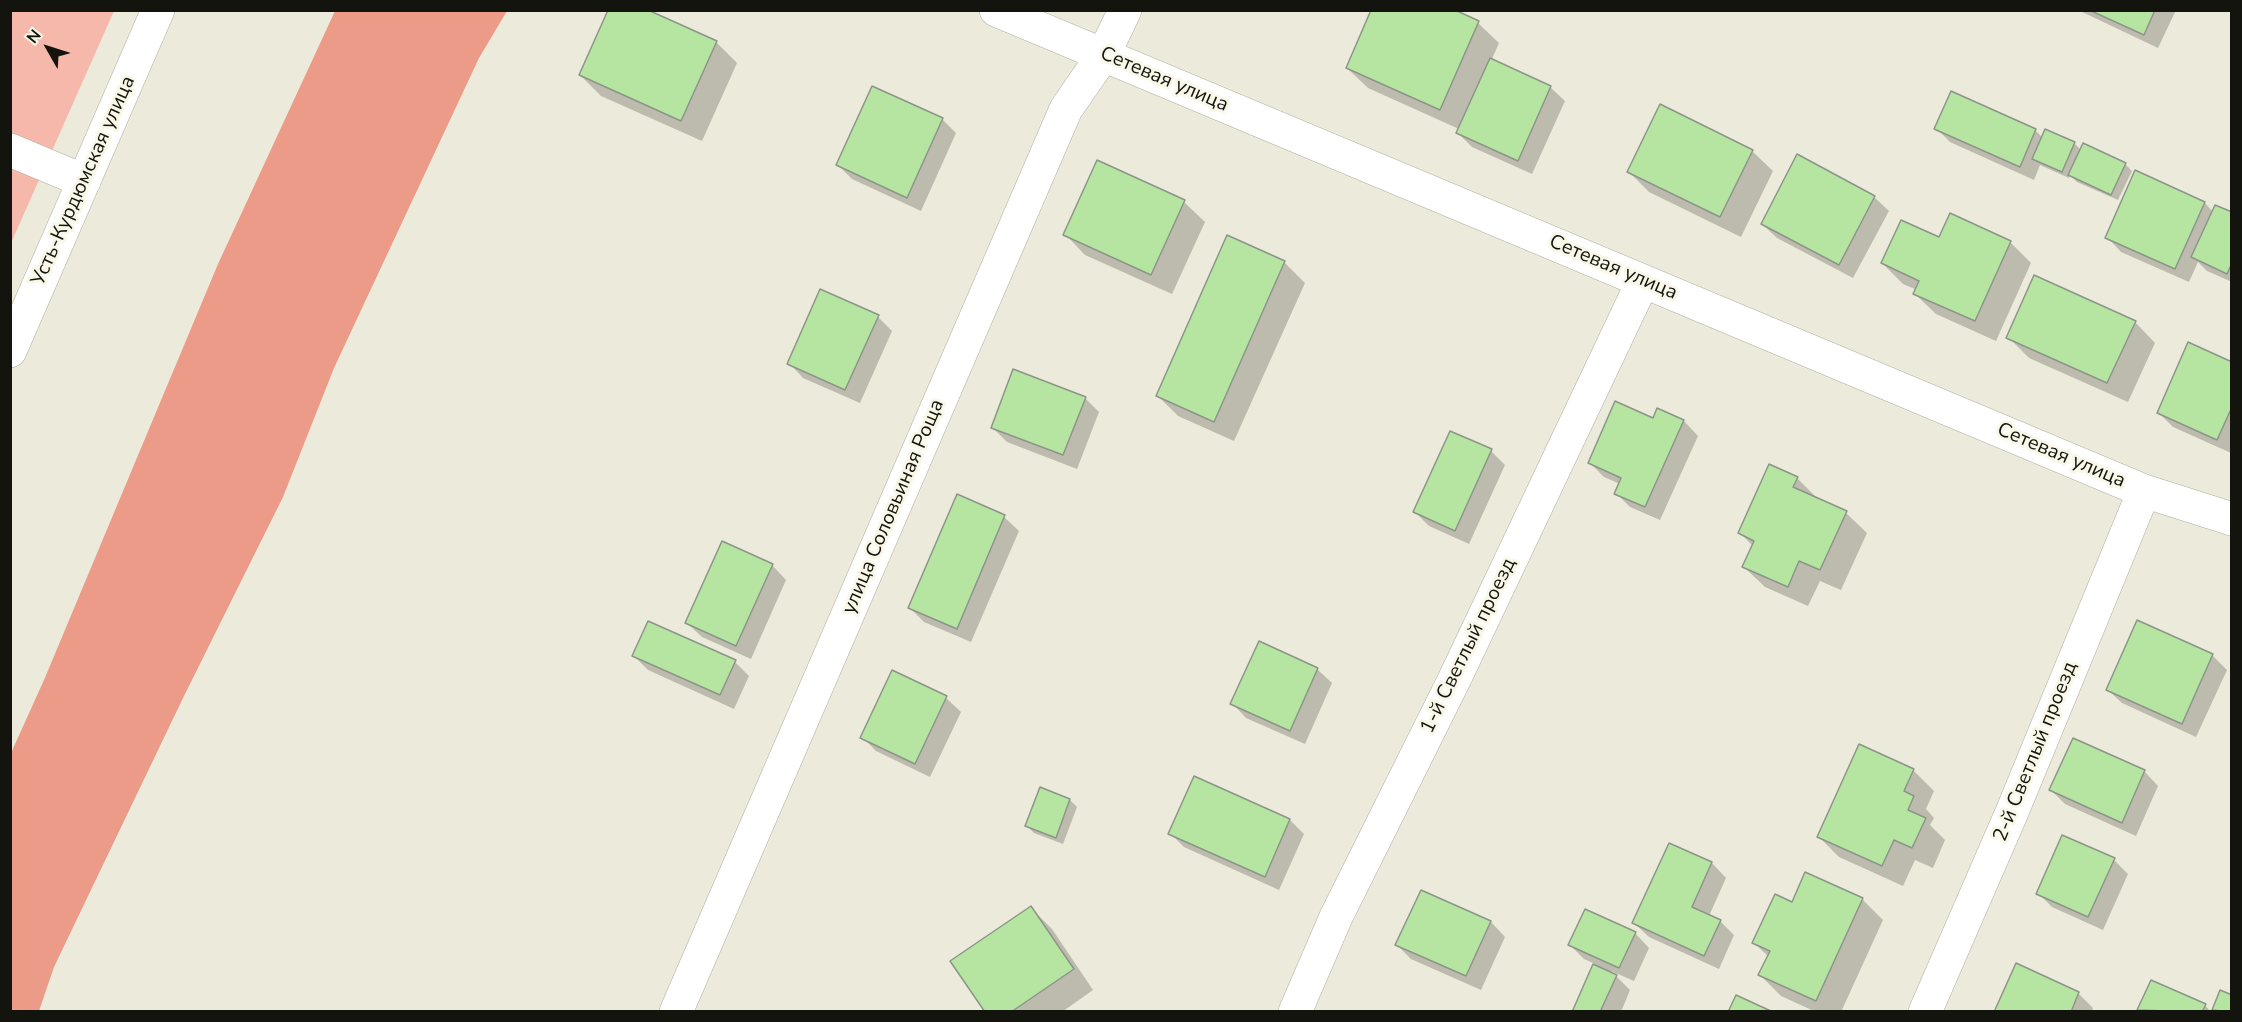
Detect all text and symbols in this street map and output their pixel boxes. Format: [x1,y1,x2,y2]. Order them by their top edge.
north arrow [18,18,78,78]
text: N [22,25,46,48]
street label: Сетевая улица [1096,42,1232,118]
street label: Усть-Курдюмская улица [27,73,141,289]
street label: Сетевая улица [1545,230,1681,306]
street label: улица Соловьиная Роща [838,396,950,618]
street label: Сетевая улица [1993,418,2129,494]
street label: 1-й Светлый проезд [1416,554,1522,738]
street label: 2-й Светлый проезд [1989,659,2083,845]

